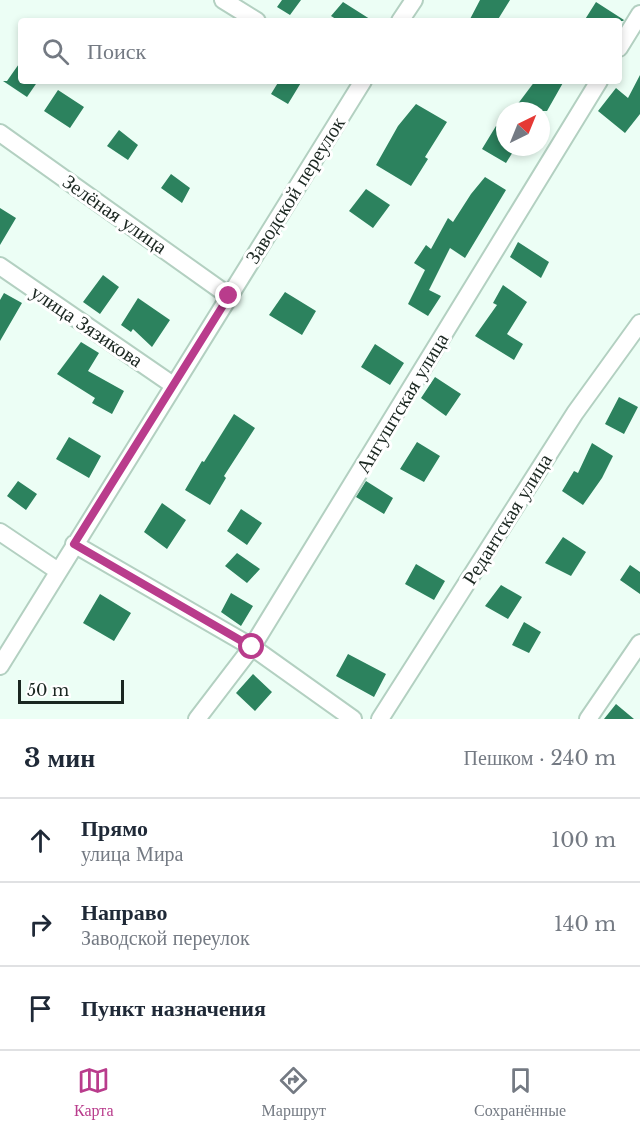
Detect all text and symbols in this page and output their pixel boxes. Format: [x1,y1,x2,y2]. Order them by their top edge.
search box [18,18,622,84]
icon: search [39,35,72,68]
text: Поиск [87,38,146,65]
north arrow [496,102,550,156]
street label: Заводской переулок [240,112,350,268]
street label: Зелёная улица [58,169,172,259]
street label: улица Зязикова [27,280,148,372]
route end [215,282,241,308]
street label: Ангуштская улица [351,328,453,477]
street label: Редантская улица [457,449,557,589]
route start [238,633,264,659]
scale bar [18,677,124,704]
text: 50 m [27,680,69,700]
text: 3 мин [24,742,95,774]
text: Пешком · 240 m [464,746,616,770]
text: Прямо [81,815,148,842]
icon: ahead [24,824,57,857]
text: 100 m [551,828,616,852]
text: улица Мира [81,842,184,866]
text: Направо [81,899,167,926]
icon: right [24,908,57,941]
text: 140 m [554,912,616,936]
text: Заводской переулок [81,926,250,950]
icon: arrive [24,992,57,1025]
text: Пункт назначения [81,995,266,1022]
tab: Карта [74,1064,114,1120]
tab: Маршрут [262,1064,326,1120]
tab: Сохранённые [474,1064,566,1120]

